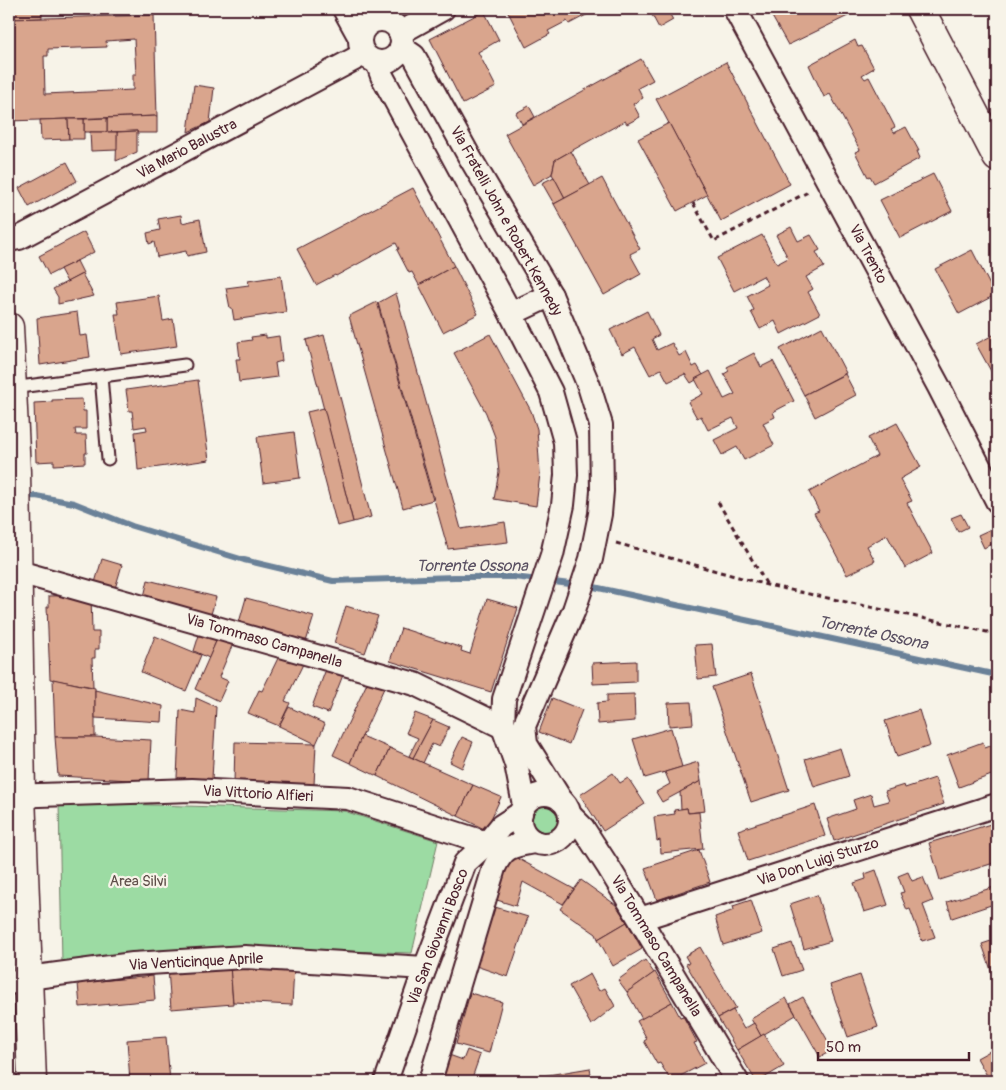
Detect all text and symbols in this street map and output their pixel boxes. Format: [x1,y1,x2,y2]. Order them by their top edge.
street label: Via Mario Balustra [134,115,240,183]
street label: Via Fratelli John e Robert Kennedy [446,123,567,320]
street label: Via Trento [845,221,891,287]
water label: Torrente Ossona [416,556,529,576]
street label: Via Tommaso Campanella [184,610,344,672]
water label: Torrente Ossona [816,612,931,655]
street label: Via Vittorio Alfieri [202,782,314,806]
street label: Via Don Luigi Sturzo [755,833,881,891]
street label: Via San Giovanni Bosco [403,866,473,1008]
park label: Area Silvi [110,872,167,891]
street label: Via Tommaso Campanella [606,872,706,1020]
street label: Via Venticinque Aprile [128,949,264,975]
scale bar [818,1030,970,1062]
text: 50 m [826,1038,861,1057]

